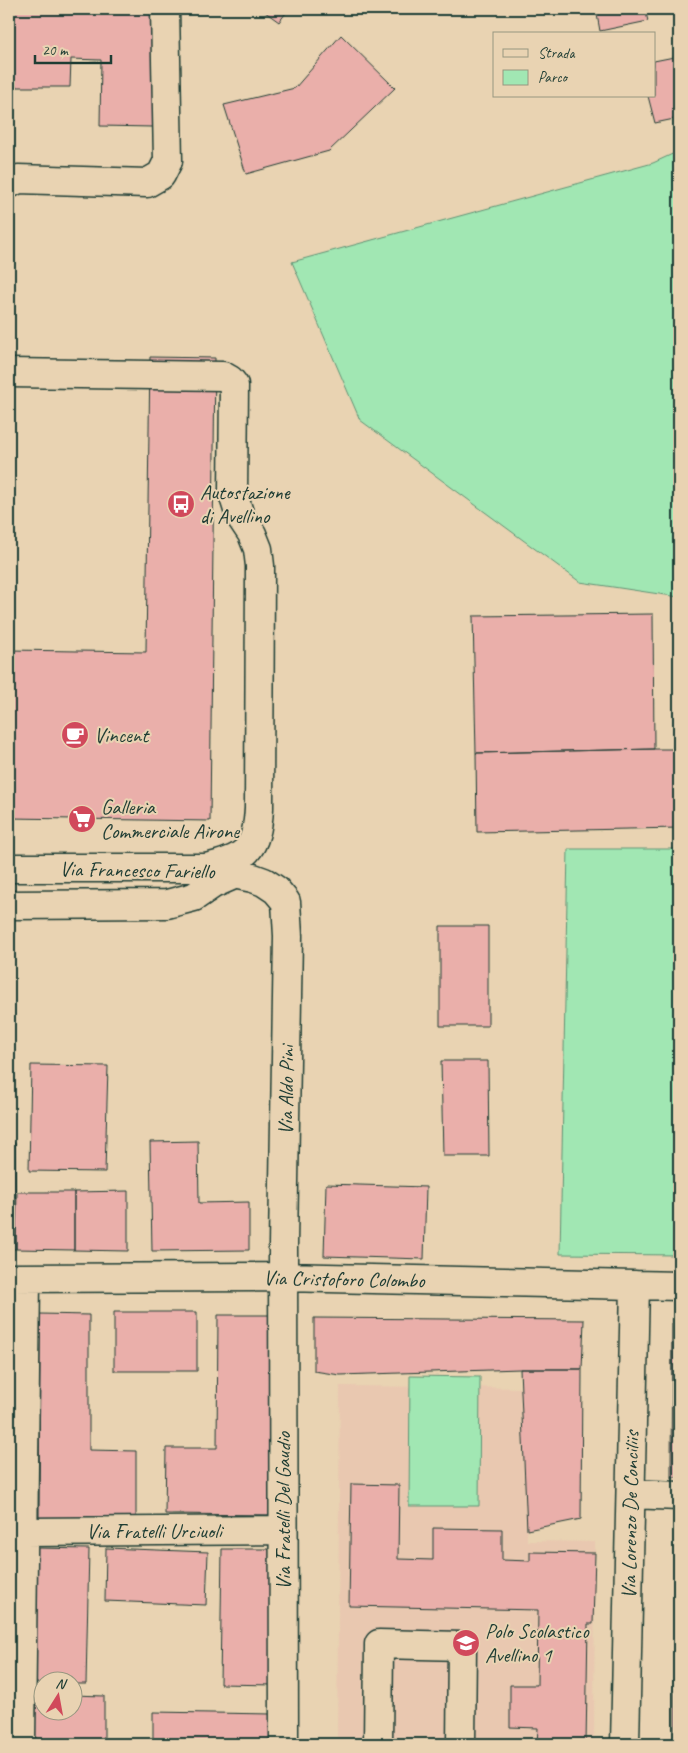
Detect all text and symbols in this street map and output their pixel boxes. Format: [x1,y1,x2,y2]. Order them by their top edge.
scale bar [35,32,111,64]
legend [493,32,656,98]
text: 20 m [42,41,69,60]
text: Strada [538,44,575,63]
text: Parco [538,68,569,87]
place label: Autostazione di Avellino [200,479,291,529]
bus stop icon: Autostazione di Avellino [166,489,196,519]
cafe icon: Vincent [60,720,90,750]
place label: Vincent [94,722,150,748]
place label: Galleria Commerciale Airone [101,794,240,844]
supermarket icon: Galleria Commerciale Airone [67,804,97,834]
street label: Via Francesco Fariello [59,856,216,884]
street label: Via Aldo Pini [272,1042,300,1135]
street label: Via Cristoforo Colombo [263,1265,426,1293]
street label: Via Lorenzo De Conciliis [616,1429,644,1599]
street label: Via Fratelli Del Gaudio [270,1430,296,1590]
street label: Via Fratelli Urciuoli [86,1518,225,1544]
place label: Polo Scolastico Avellino 1 [485,1618,590,1668]
school or university icon: Polo Scolastico Avellino 1 [451,1628,481,1658]
north arrow [32,1670,82,1720]
text: N [55,1675,69,1693]

